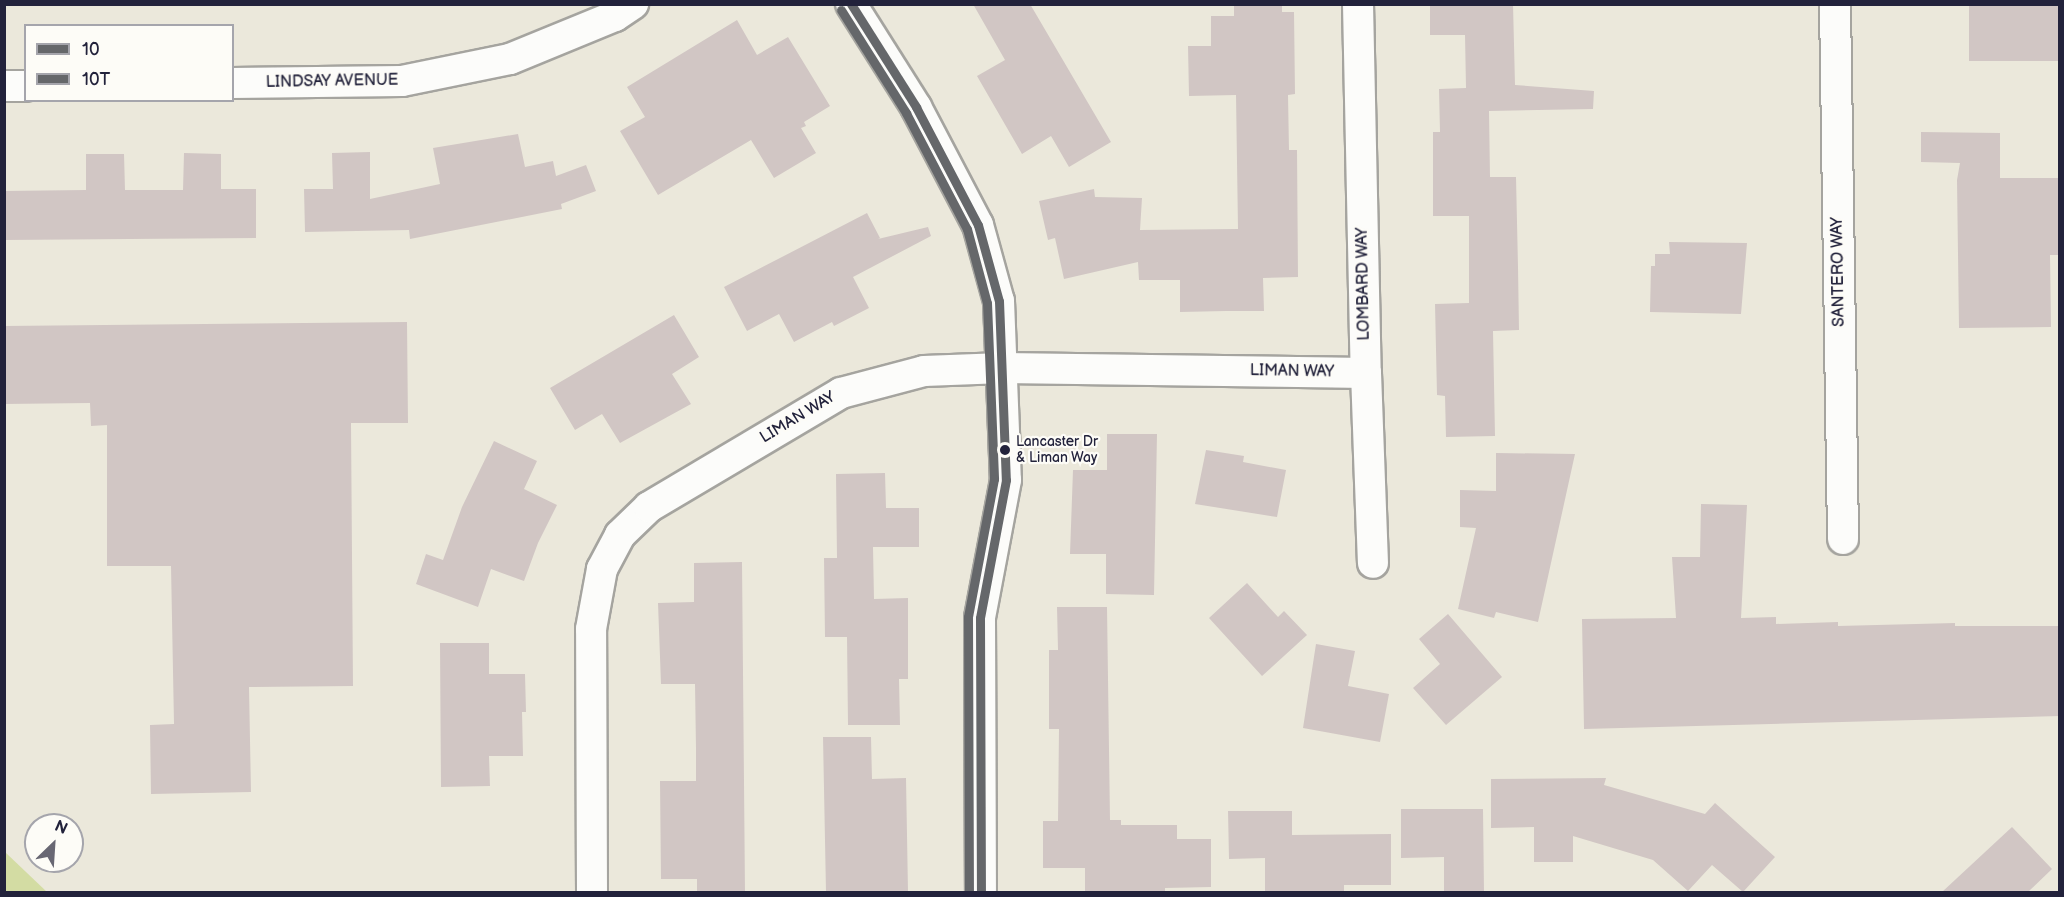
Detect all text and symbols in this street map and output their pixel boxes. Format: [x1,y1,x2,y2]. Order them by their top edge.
legend [24,24,234,102]
text: 10 [82,39,100,60]
text: 10T [82,69,110,90]
street label: LINDSAY AVENUE [266,71,398,93]
street label: SANTERO WAY [1828,217,1850,327]
street label: LOMBARD WAY [1353,227,1375,341]
street label: LIMAN WAY [1249,362,1335,382]
street label: LIMAN WAY [757,388,839,448]
place label: Lancaster Dr & Liman Way [1016,434,1098,466]
marker: Lancaster Dr & Liman Way [999,444,1011,456]
north arrow [24,813,84,873]
text: N [52,817,70,839]

